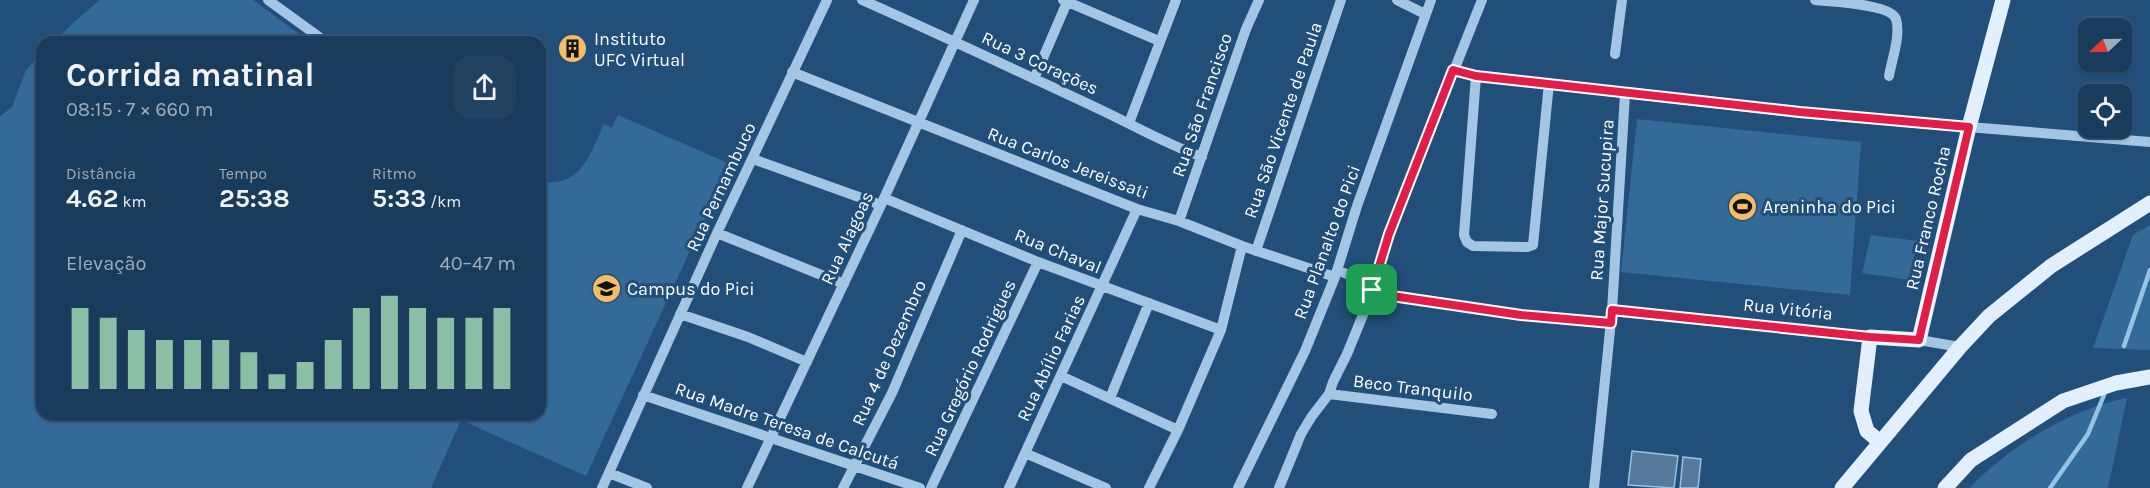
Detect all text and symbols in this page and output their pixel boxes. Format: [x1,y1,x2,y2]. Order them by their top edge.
north arrow [2078,18,2132,72]
map controls [2078,18,2132,138]
street label: Rua São Vicente de Paula [1239,19,1327,221]
street label: Rua 3 Corações [978,26,1102,100]
place label: Instituto UFC Virtual [594,28,685,71]
street label: Rua São Francisco [1167,30,1237,180]
building icon: Instituto UFC Virtual [557,33,589,65]
text: Corrida matinal [66,56,315,94]
button: share [453,56,516,119]
button: locate [2078,84,2132,138]
text: 08:15 · 7 × 660 m [66,98,213,121]
street label: Rua Pernambuco [681,119,761,255]
street label: Rua Major Sucupira [1585,119,1619,281]
street label: Rua Carlos Jereissati [984,122,1152,204]
street label: Rua Franco Rocha [1901,144,1955,292]
street label: Rua Planalto do Pici [1289,162,1365,322]
text: Distância [66,164,136,183]
text: Tempo [219,164,267,183]
text: Ritmo [372,164,416,183]
text: 4.62 [66,183,119,214]
text: 25:38 [219,183,290,214]
text: 5:33 [372,183,426,214]
street label: Rua Alagoas [816,188,878,288]
sports icon: Areninha do Pici [1726,191,1758,223]
text: km [119,192,146,211]
text: /km [426,192,461,211]
place label: Areninha do Pici [1763,196,1896,218]
street label: Rua Chaval [1011,224,1105,278]
text: Elevação [66,252,146,275]
text: 40–47 m [439,252,516,275]
pin [1346,264,1397,315]
school or university icon: Campus do Pici [590,273,622,305]
icon: arrive [1355,273,1388,306]
street label: Rua Gregório Rodrigues [919,276,1021,460]
street label: Rua 4 de Dezembro [847,277,931,429]
place label: Campus do Pici [627,278,755,300]
street label: Rua Abílio Farias [1012,291,1090,425]
street label: Rua Vitória [1742,293,1834,325]
street label: Beco Tranquilo [1352,370,1474,406]
street label: Rua Madre Teresa de Calcutá [672,377,902,475]

